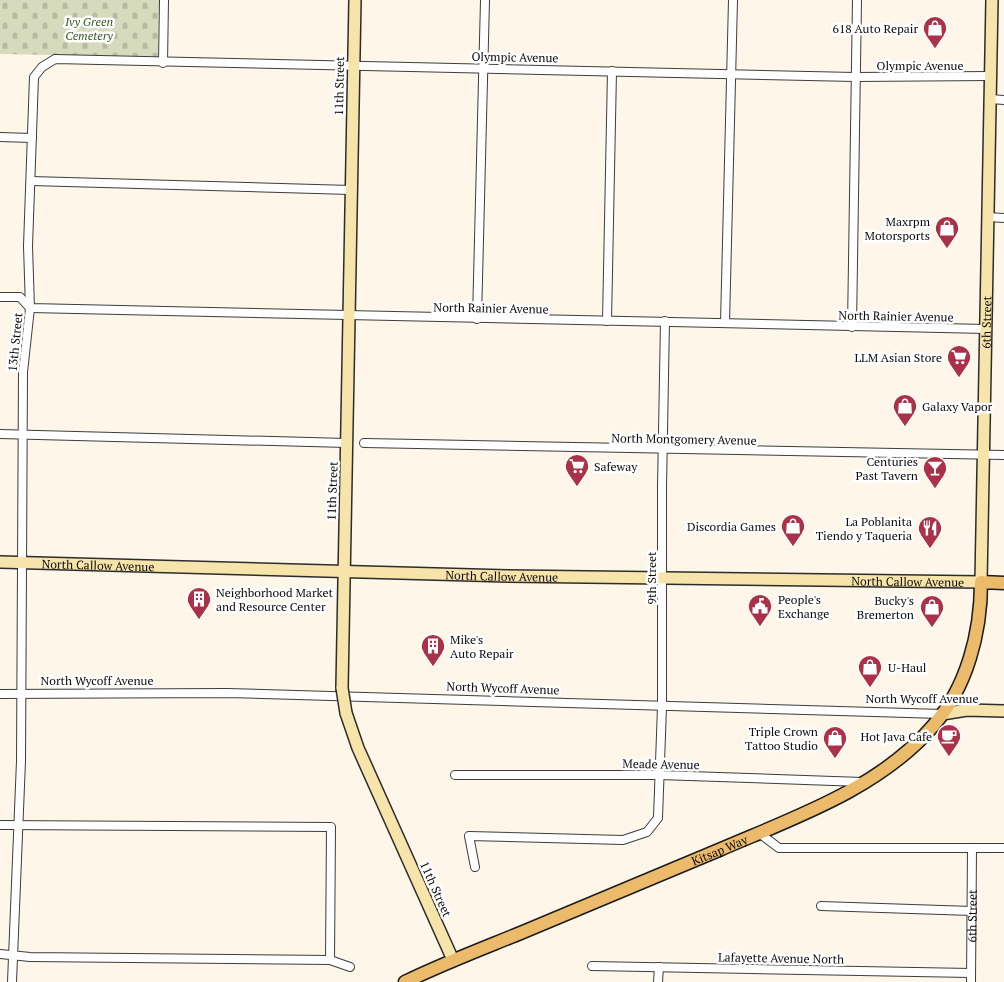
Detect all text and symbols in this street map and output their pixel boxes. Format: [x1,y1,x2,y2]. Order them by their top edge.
park label: Ivy Green Cemetery [64,14,113,43]
shop icon: 618 Auto Repair [922,15,948,49]
place label: 618 Auto Repair [833,21,918,36]
street label: Olympic Avenue [471,49,559,65]
street label: 11th Street [331,56,347,116]
street label: Olympic Avenue [877,58,963,73]
place label: Maxrpm Motorsports [865,214,931,243]
shop icon: Maxrpm Motorsports [934,215,960,249]
street label: 6th Street [978,295,994,349]
street label: North Rainier Avenue [433,299,549,317]
street label: North Rainier Avenue [838,307,954,325]
street label: 13th Street [4,311,26,372]
supermarket icon: LLM Asian Store [946,344,972,378]
place label: LLM Asian Store [854,350,942,365]
shop icon: Galaxy Vapor [892,393,918,427]
place label: Galaxy Vapor [922,399,993,414]
street label: North Montgomery Avenue [611,430,757,448]
supermarket icon: Safeway [564,453,590,487]
place label: Centuries Past Tavern [855,454,918,483]
bar icon: Centuries Past Tavern [922,455,948,489]
place label: Safeway [594,459,638,474]
street label: 11th Street [323,461,341,521]
shop icon: Discordia Games [780,513,806,547]
place label: La Poblanita Tiendo y Taqueria [816,514,912,543]
restaurant icon: La Poblanita Tiendo y Taqueria [917,515,943,549]
place label: Discordia Games [687,519,776,534]
street label: 9th Street [644,551,659,604]
street label: North Callow Avenue [41,556,155,574]
street label: North Callow Avenue [445,567,558,584]
street label: North Callow Avenue [851,573,964,589]
place label: Neighborhood Market and Resource Center [216,585,334,614]
building icon: Neighborhood Market and Resource Center [186,586,212,620]
place label: People's Exchange [778,592,829,621]
public building icon: People's Exchange [747,593,773,627]
place label: Bucky's Bremerton [857,593,914,622]
shop icon: Bucky's Bremerton [919,594,945,628]
place label: Mike's Auto Repair [450,632,514,661]
building icon: Mike's Auto Repair [420,633,446,667]
shop icon: U-Haul [857,654,883,688]
place label: U-Haul [888,660,927,675]
street label: North Wycoff Avenue [40,673,154,688]
street label: North Wycoff Avenue [446,679,560,697]
street label: North Wycoff Avenue [865,691,979,706]
cafe icon: Hot Java Cafe [936,723,962,757]
place label: Triple Crown Tattoo Studio [745,724,818,753]
shop icon: Triple Crown Tattoo Studio [822,725,848,759]
place label: Hot Java Cafe [860,729,932,744]
street label: Meade Avenue [622,756,700,772]
street label: Kitsap Way [689,831,750,868]
street label: 11th Street [417,859,455,920]
street label: 6th Street [964,889,979,942]
street label: Lafayette Avenue North [718,949,844,967]

